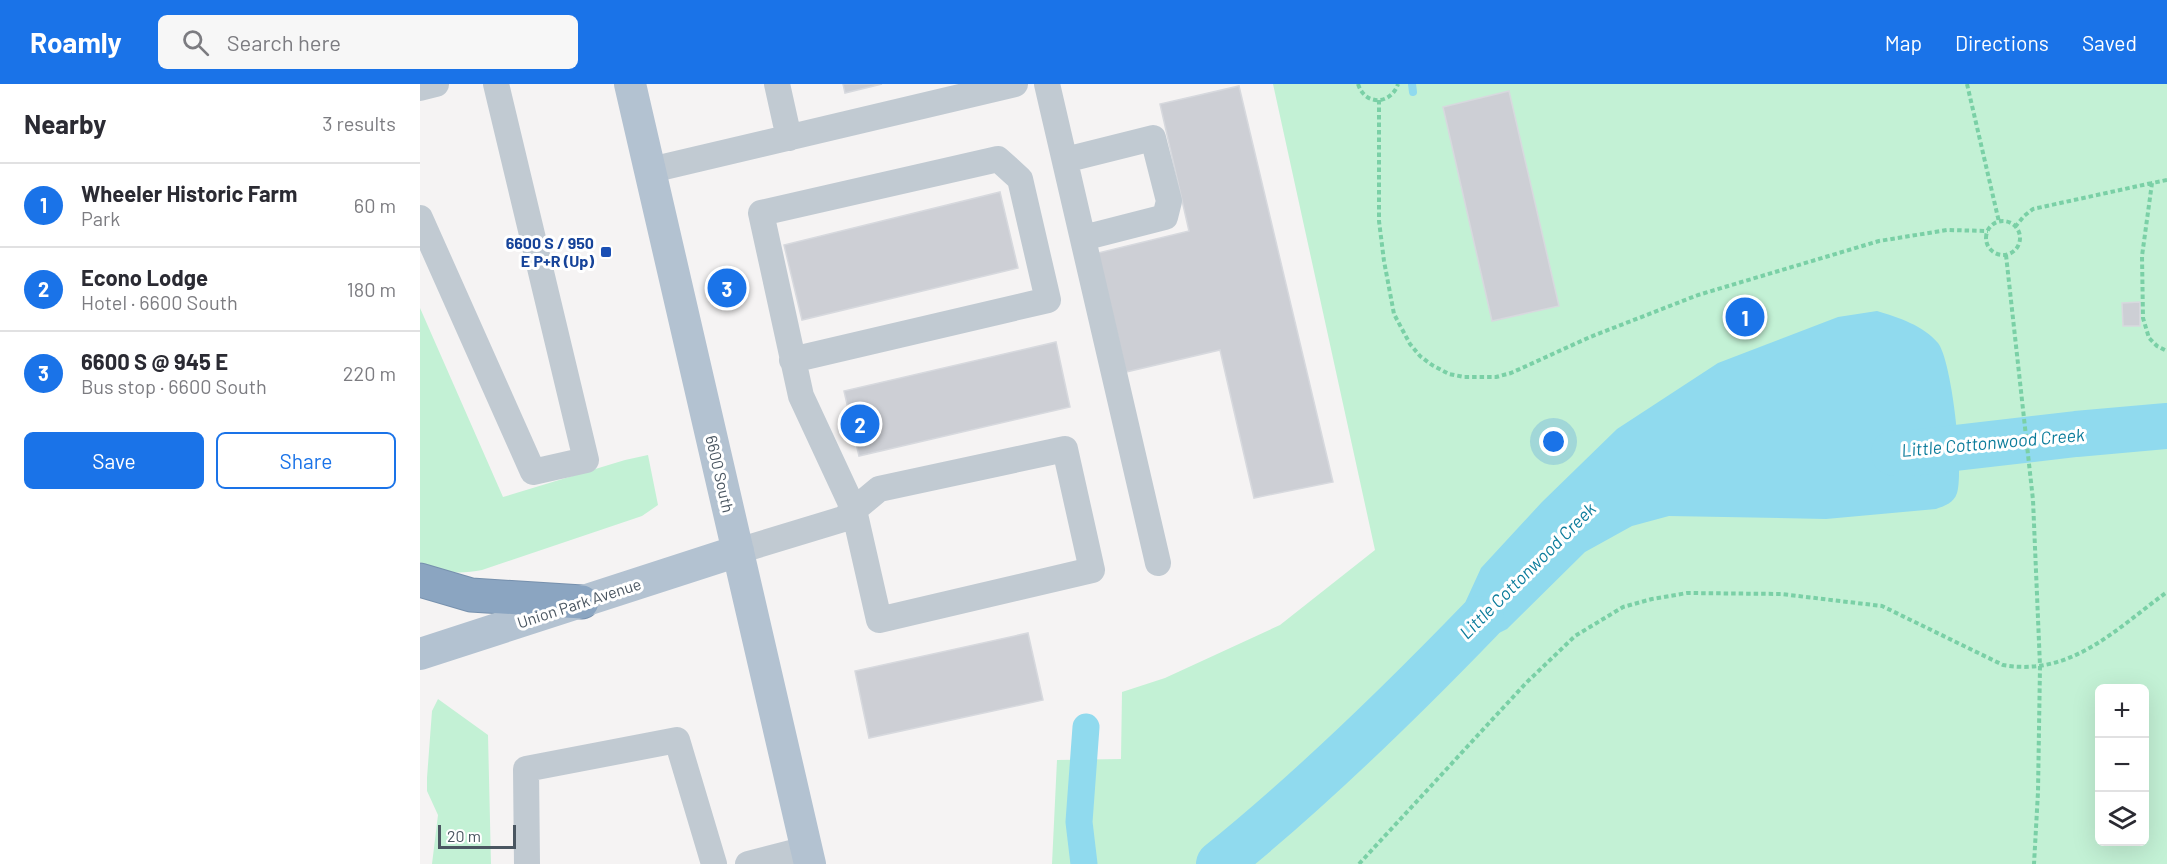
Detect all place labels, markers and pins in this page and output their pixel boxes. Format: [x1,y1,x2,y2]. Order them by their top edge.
place label: 6600 S / 950 E P+R (Up) [506,233,594,270]
marker: 6600 S / 950 E P+R (Up) [599,245,613,259]
pin: 3 [708,266,746,310]
pin: 1 [1726,294,1764,340]
pin: 2 [840,402,880,446]

